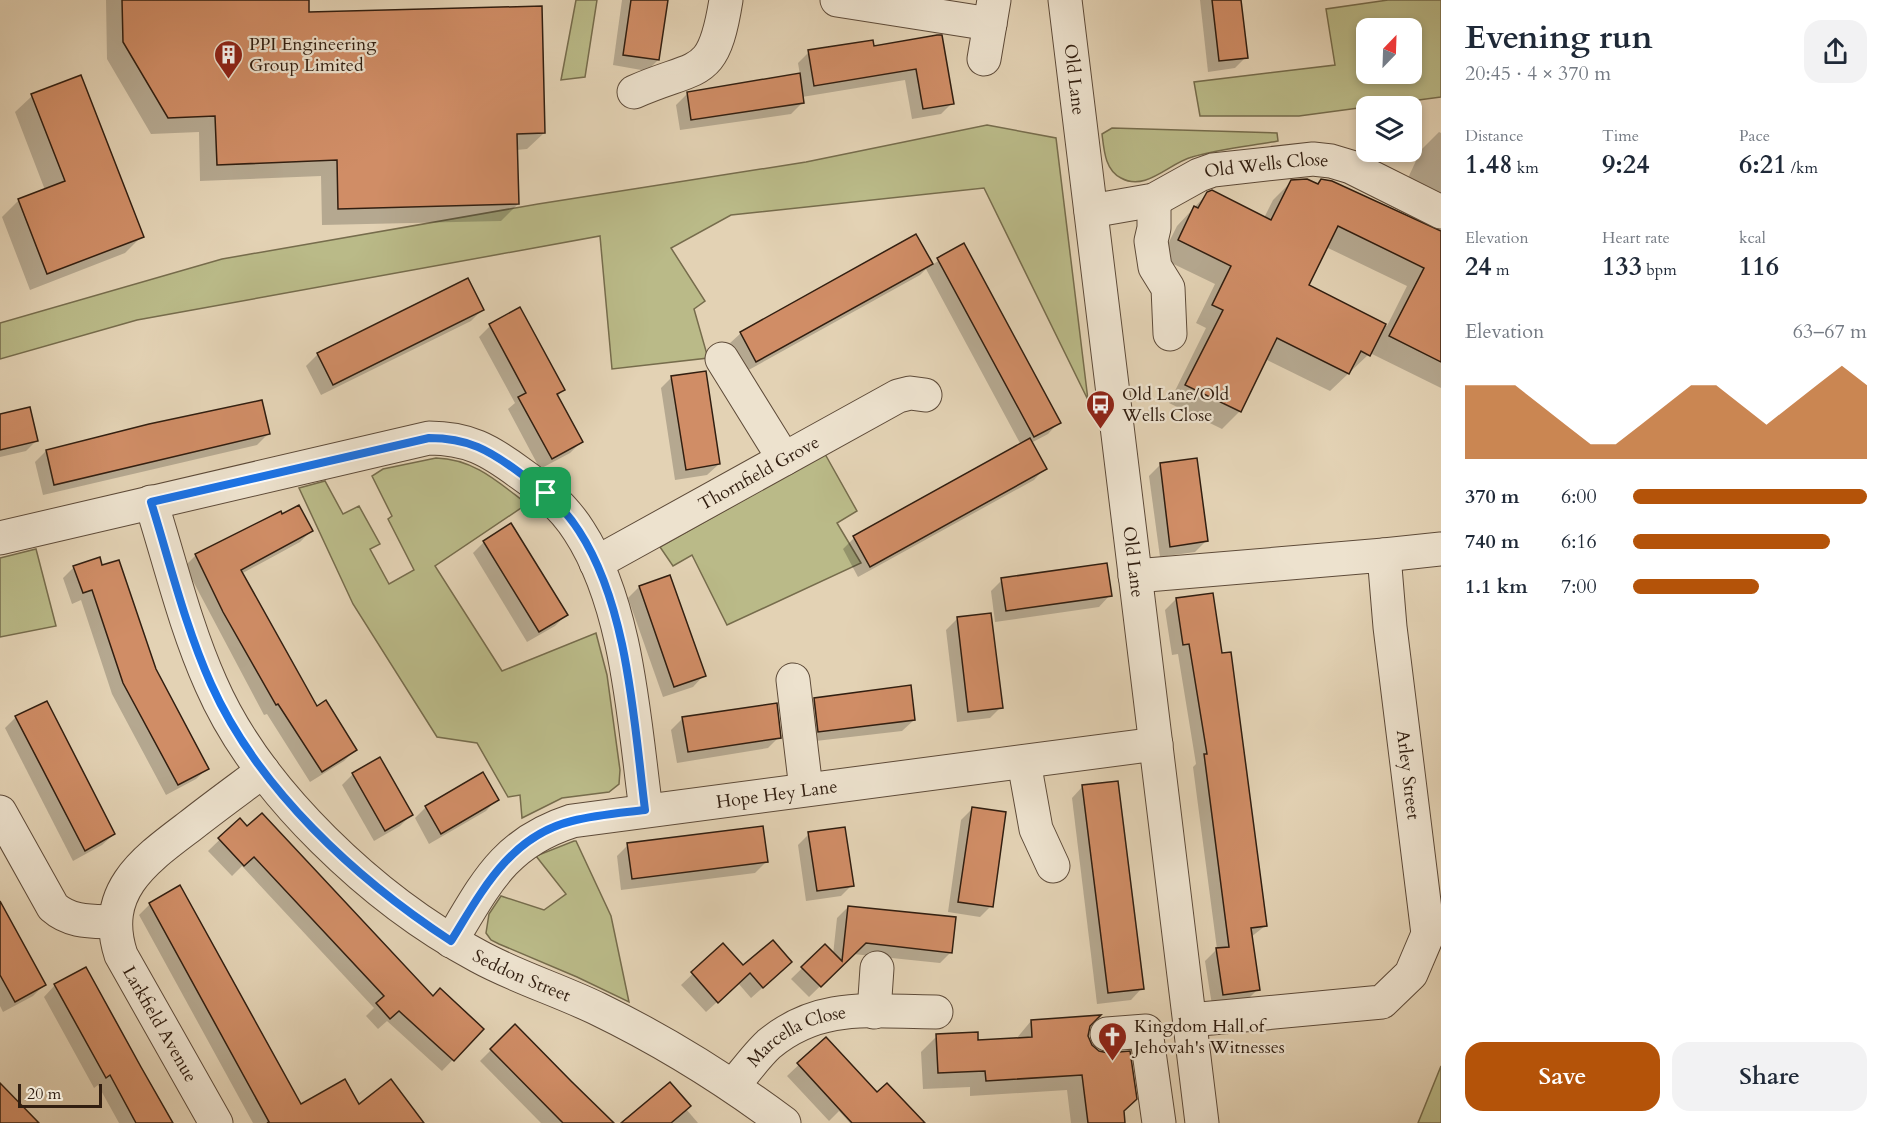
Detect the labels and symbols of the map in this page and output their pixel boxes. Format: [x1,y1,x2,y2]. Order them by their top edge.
north arrow [1356,18,1422,84]
place label: PPI Engineering Group Limited [249,32,377,78]
building icon: PPI Engineering Group Limited [212,38,244,80]
street label: Old Lane [1057,42,1091,117]
street label: Old Wells Close [1201,147,1330,185]
place label: Old Lane/Old Wells Close [1121,382,1230,428]
bus stop icon: Old Lane/Old Wells Close [1085,388,1117,430]
street label: Thornfield Grove [694,430,824,517]
pin [520,467,571,518]
street label: Old Lane [1116,525,1150,599]
street label: Arley Street [1390,729,1426,821]
street label: Hope Hey Lane [715,774,839,815]
street label: Seddon Street [468,943,575,1008]
street label: Larkfield Avenue [116,961,203,1087]
street label: Marcella Close [741,1000,848,1073]
place label: Kingdom Hall of Jehovah's Witnesses [1131,1014,1285,1060]
church icon: Kingdom Hall of Jehovah's Witnesses [1097,1020,1129,1062]
scale bar [18,1081,102,1108]

